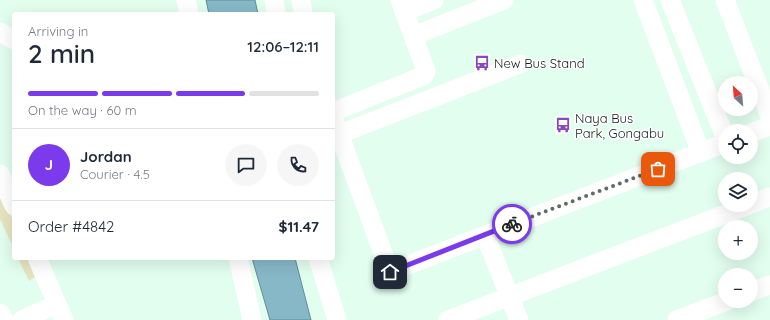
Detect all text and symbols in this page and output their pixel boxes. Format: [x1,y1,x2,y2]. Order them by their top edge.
text: Arriving in [28,23,88,39]
text: 2 min [28,37,95,70]
text: 12:06–12:11 [247,37,319,56]
bus stop icon: New Bus Stand [473,54,491,72]
place label: New Bus Stand [494,55,585,71]
north arrow [718,76,758,116]
map controls [718,76,758,308]
text: On the way · 60 m [28,102,137,118]
place label: Naya Bus Park, Gongabu [575,110,664,141]
bus stop icon: Naya Bus Park, Gongabu [554,116,572,134]
button: locate [718,124,758,164]
button: chat [225,144,267,186]
button: phone [277,144,319,186]
text: Jordan [80,147,132,166]
pin [641,152,675,186]
text: J [45,155,53,174]
icon: bag [647,158,669,180]
text: Courier · 4.5 [80,166,150,182]
button: layers [718,172,758,212]
courier [492,204,532,244]
icon: bike [501,213,523,235]
text: Order #4842 [28,217,114,236]
text: $11.47 [278,217,319,236]
button: + [718,220,758,260]
pin [373,255,407,289]
icon: home [379,261,401,283]
button: − [718,268,758,308]

